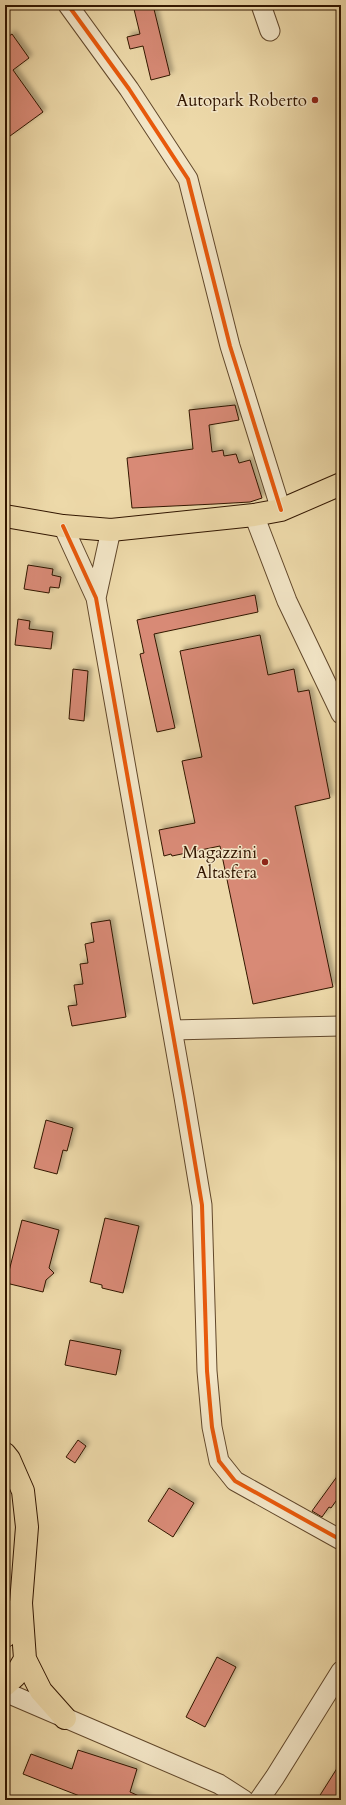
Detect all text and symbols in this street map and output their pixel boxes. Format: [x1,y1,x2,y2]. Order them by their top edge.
place label: Autopark Roberto [176,89,307,112]
marker: Autopark Roberto [310,95,320,105]
place label: Magazzini Altasfera [182,841,258,884]
marker: Magazzini Altasfera [260,857,270,867]

